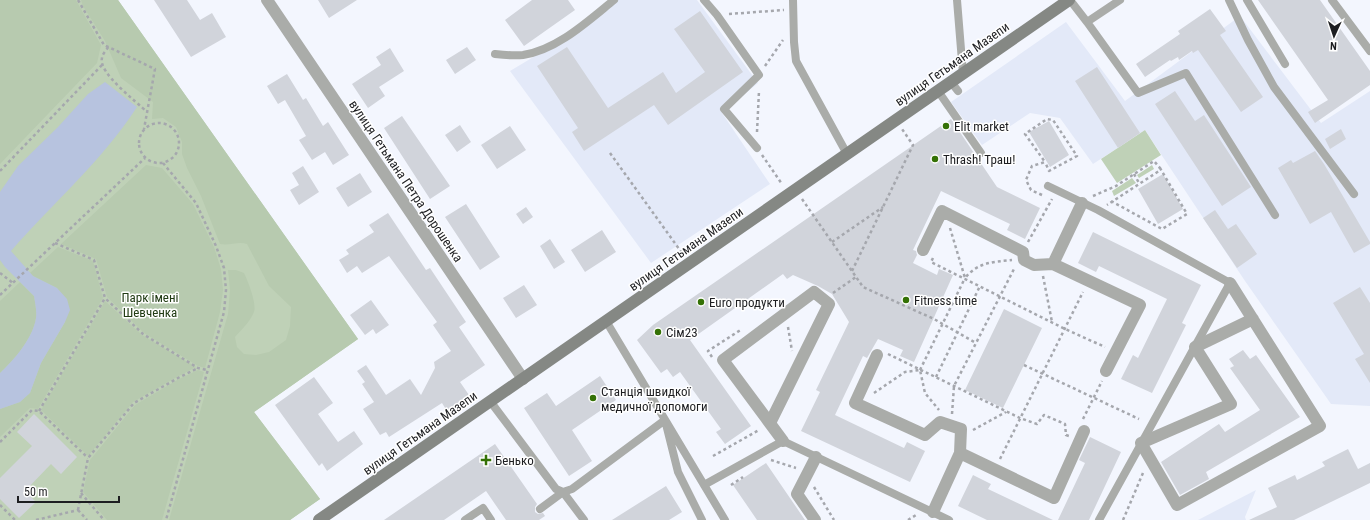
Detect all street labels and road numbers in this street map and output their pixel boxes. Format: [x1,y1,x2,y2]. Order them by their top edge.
street label: вулиця Гетьмана Мазепи [892,19,1012,109]
street label: вулиця Гетьмана Петра Дорошенка [346,97,466,265]
street label: вулиця Гетьмана Мазепи [626,204,746,294]
street label: вулиця Гетьмана Мазепи [360,388,480,478]

